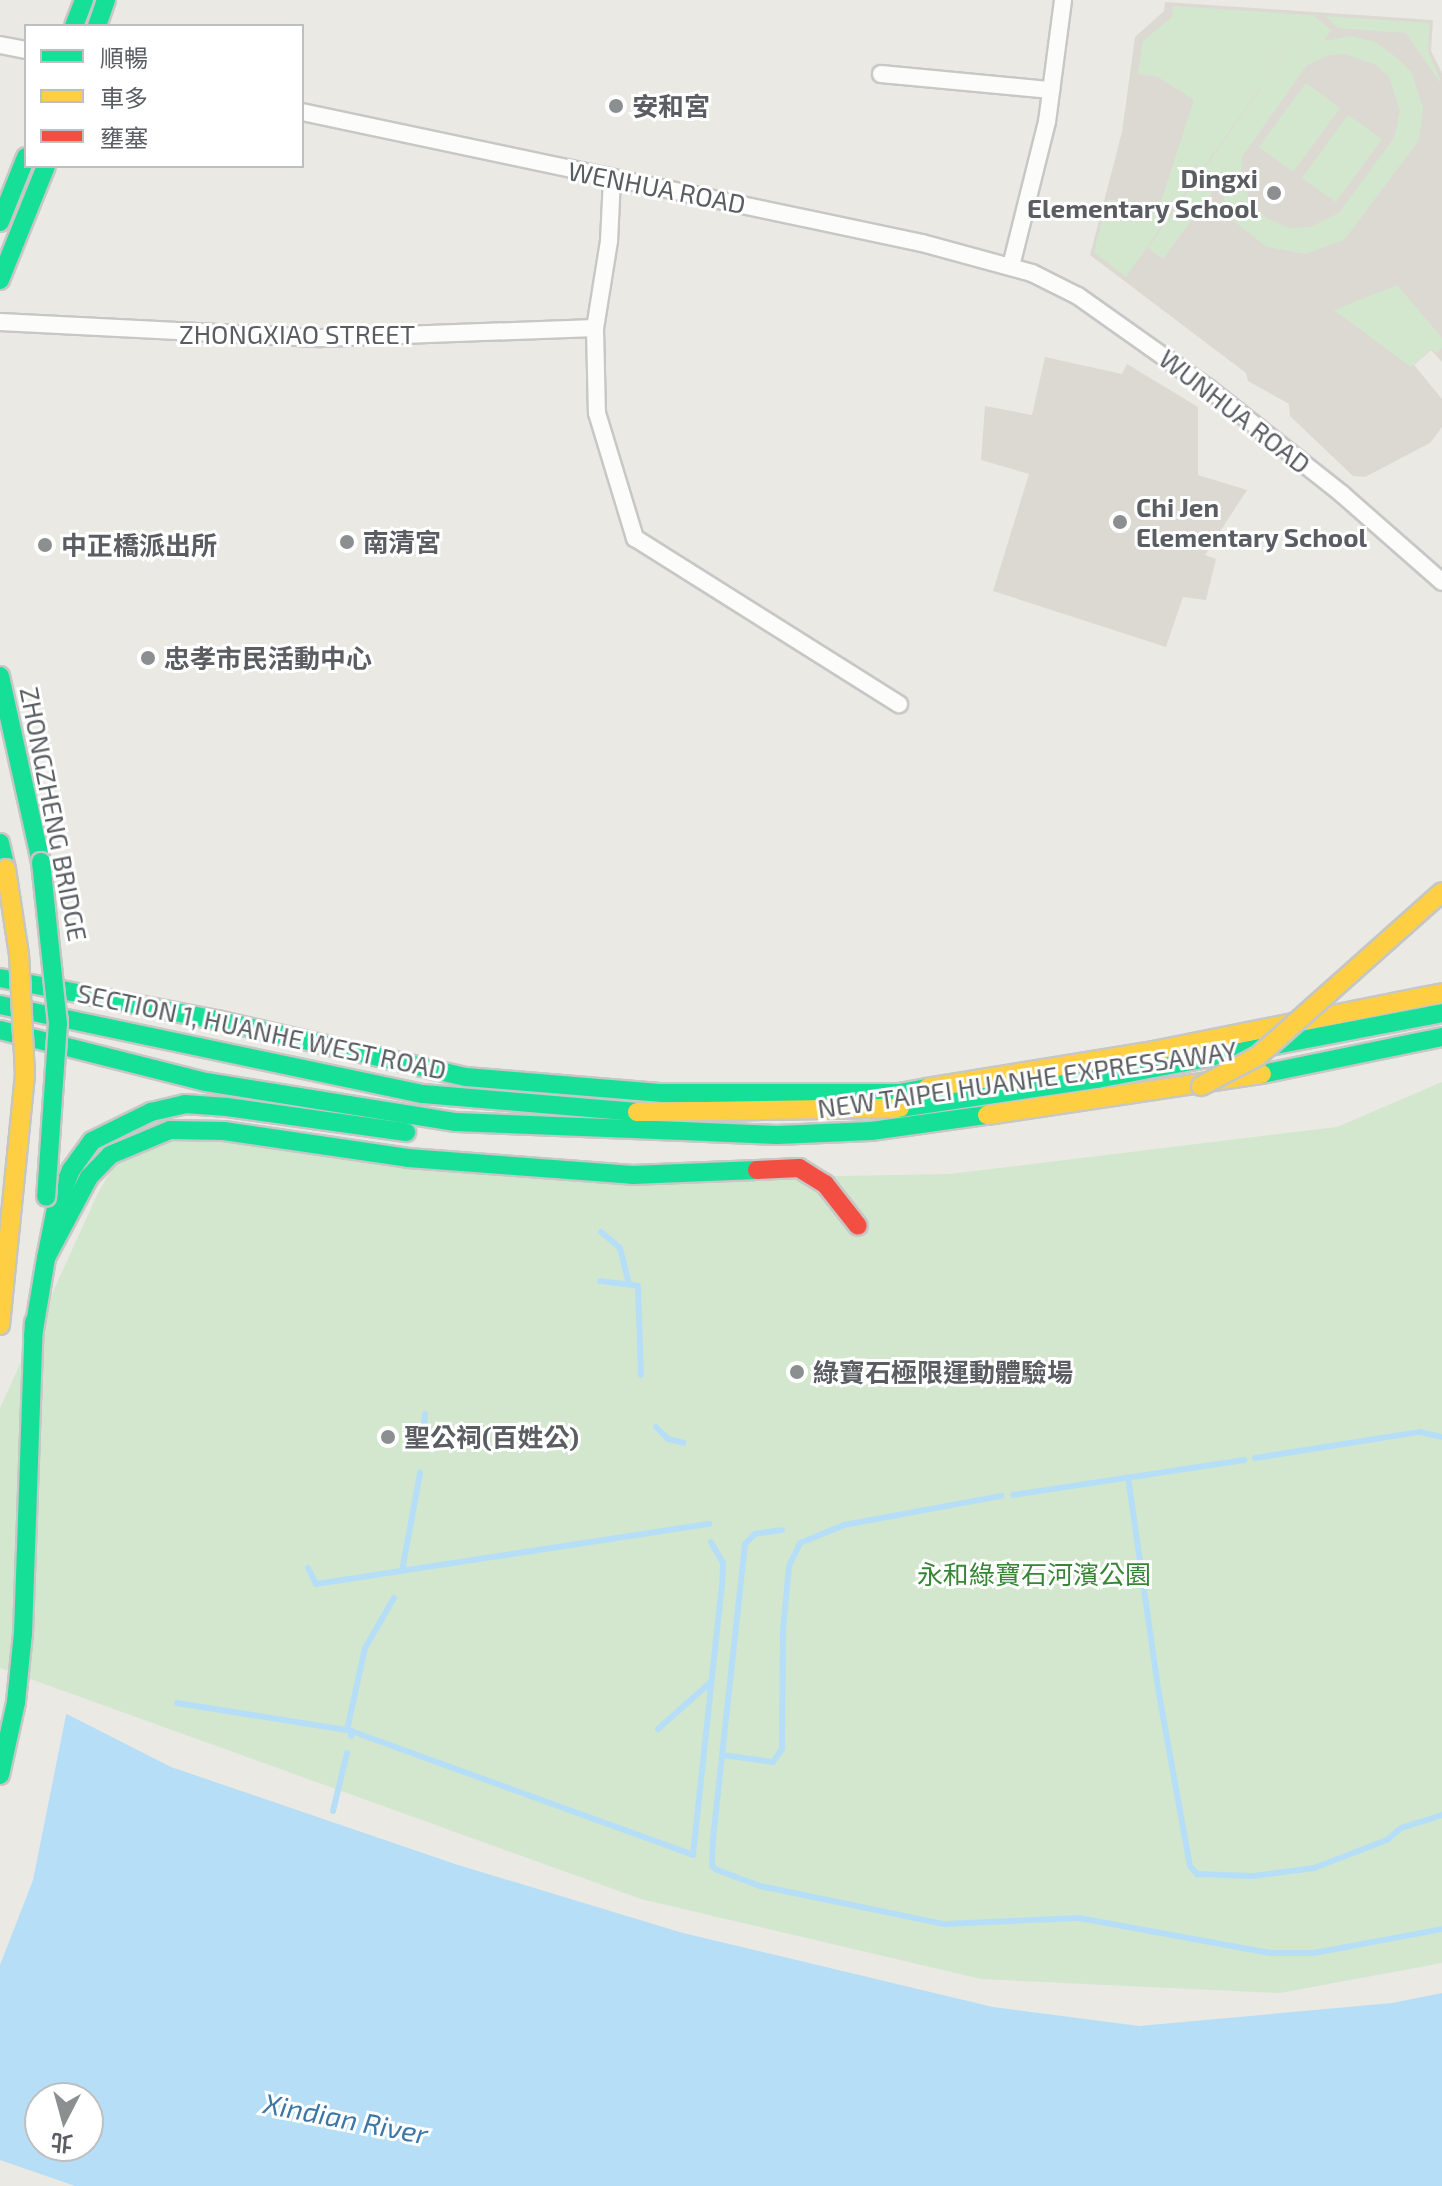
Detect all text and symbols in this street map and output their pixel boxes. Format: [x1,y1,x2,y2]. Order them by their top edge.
legend [24,24,304,168]
text: 順暢 [100,43,148,72]
text: 車多 [100,83,148,112]
place label: 安和宮 [632,90,710,122]
marker: 安和宮 [607,97,625,115]
text: 壅塞 [100,123,148,152]
street label: WENHUA ROAD [565,154,749,220]
place label: Dingxi Elementary School [1026,162,1258,224]
marker: Dingxi Elementary School [1265,184,1283,202]
street label: ZHONGXIAO STREET [179,318,415,350]
street label: WUNHUA ROAD [1153,342,1317,480]
place label: Chi Jen Elementary School [1136,491,1368,552]
marker: Chi Jen Elementary School [1111,513,1129,531]
place label: 南清宮 [363,526,441,558]
place label: 中正橋派出所 [61,529,217,561]
marker: 南清宮 [338,533,356,551]
marker: 中正橋派出所 [36,536,54,554]
place label: 忠孝市民活動中心 [164,642,372,674]
marker: 忠孝市民活動中心 [139,649,157,667]
street label: ZHONGZHENG BRIDGE [14,684,94,944]
street label: SECTION 1, HUANHE WEST ROAD [74,976,450,1086]
street label: NEW TAIPEI HUANHE EXPRESSAWAY [815,1034,1239,1124]
place label: 綠寶石極限運動體驗場 [813,1356,1073,1388]
marker: 綠寶石極限運動體驗場 [788,1363,806,1381]
place label: 聖公祠(百姓公) [404,1421,579,1453]
marker: 聖公祠(百姓公) [379,1428,397,1446]
park label: 永和綠寶石河濱公園 [917,1558,1151,1590]
north arrow [24,2082,104,2162]
water label: Xindian River [261,2086,431,2150]
text: 北 [49,2130,74,2158]

